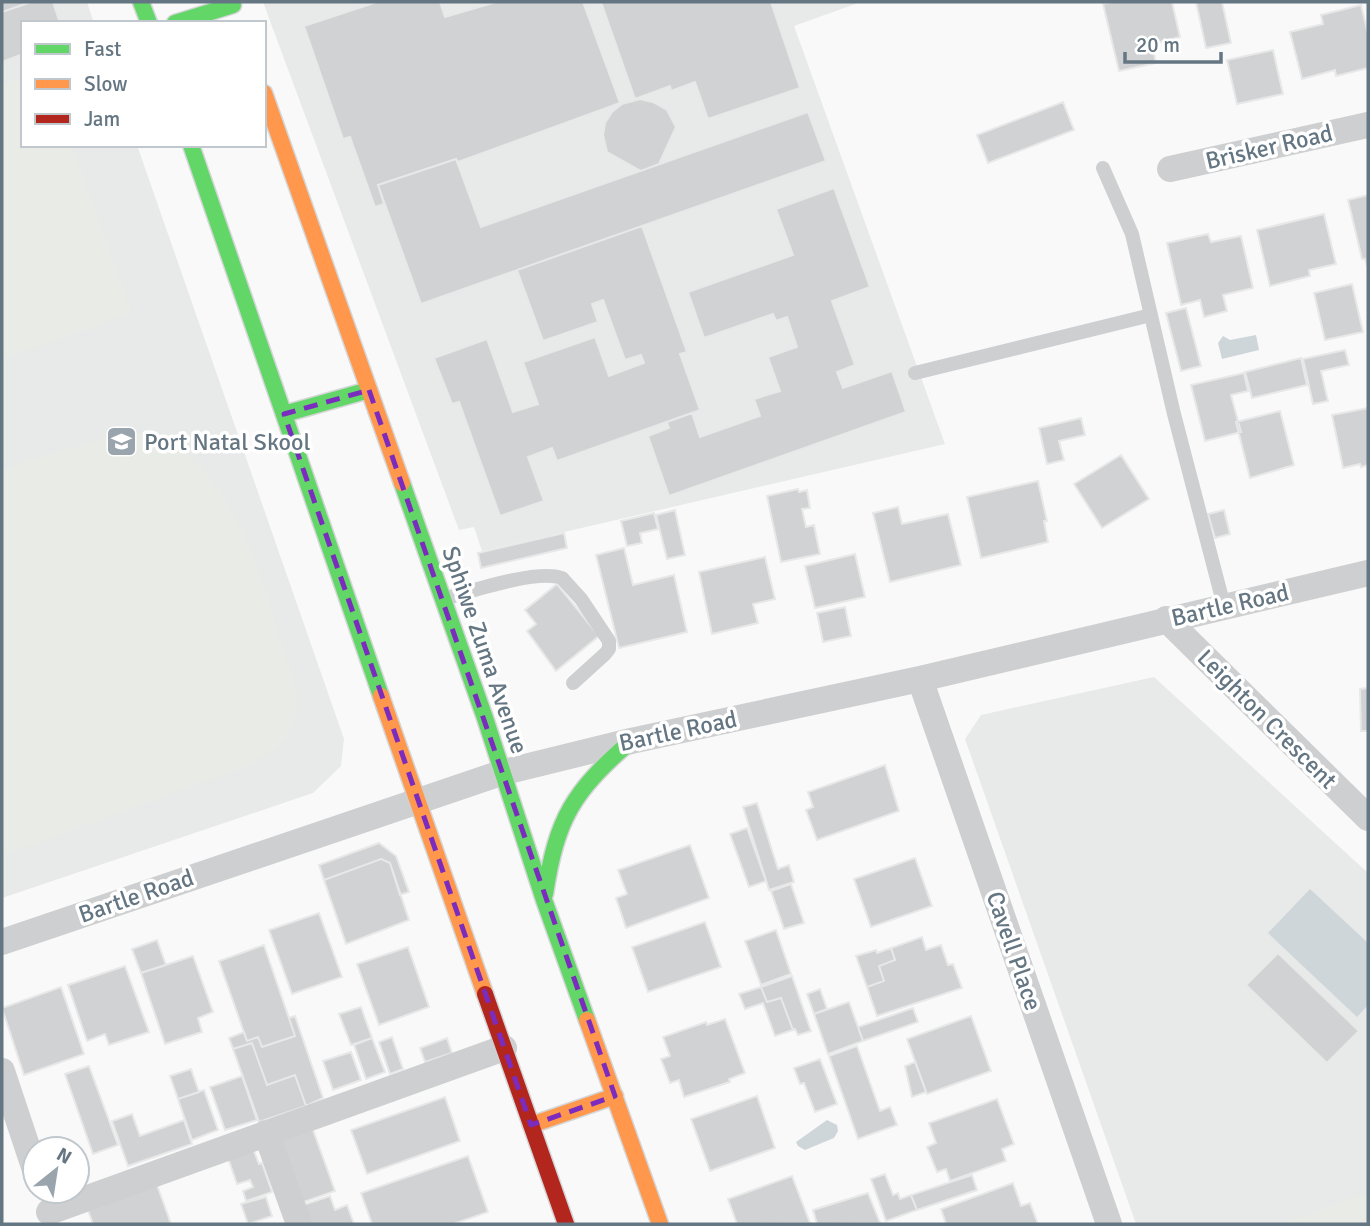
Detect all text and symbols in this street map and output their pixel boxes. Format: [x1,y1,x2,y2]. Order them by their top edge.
legend [21,21,266,147]
scale bar [1125,21,1221,65]
text: 20 m [1136,32,1180,58]
text: Fast [84,36,121,62]
text: Slow [84,71,128,97]
text: Jam [84,106,120,132]
street label: Brisker Road [1203,118,1335,176]
school or university icon: Port Natal Skool [104,425,138,459]
place label: Port Natal Skool [144,427,310,457]
street label: Sphiwe Zuma Avenue [435,542,535,758]
street label: Bartle Road [1168,577,1292,633]
street label: Leighton Crescent [1191,643,1343,795]
street label: Bartle Road [616,704,740,758]
street label: Bartle Road [74,862,198,930]
street label: Cavell Place [980,888,1048,1014]
north arrow [21,1135,91,1205]
text: N [52,1142,76,1170]

